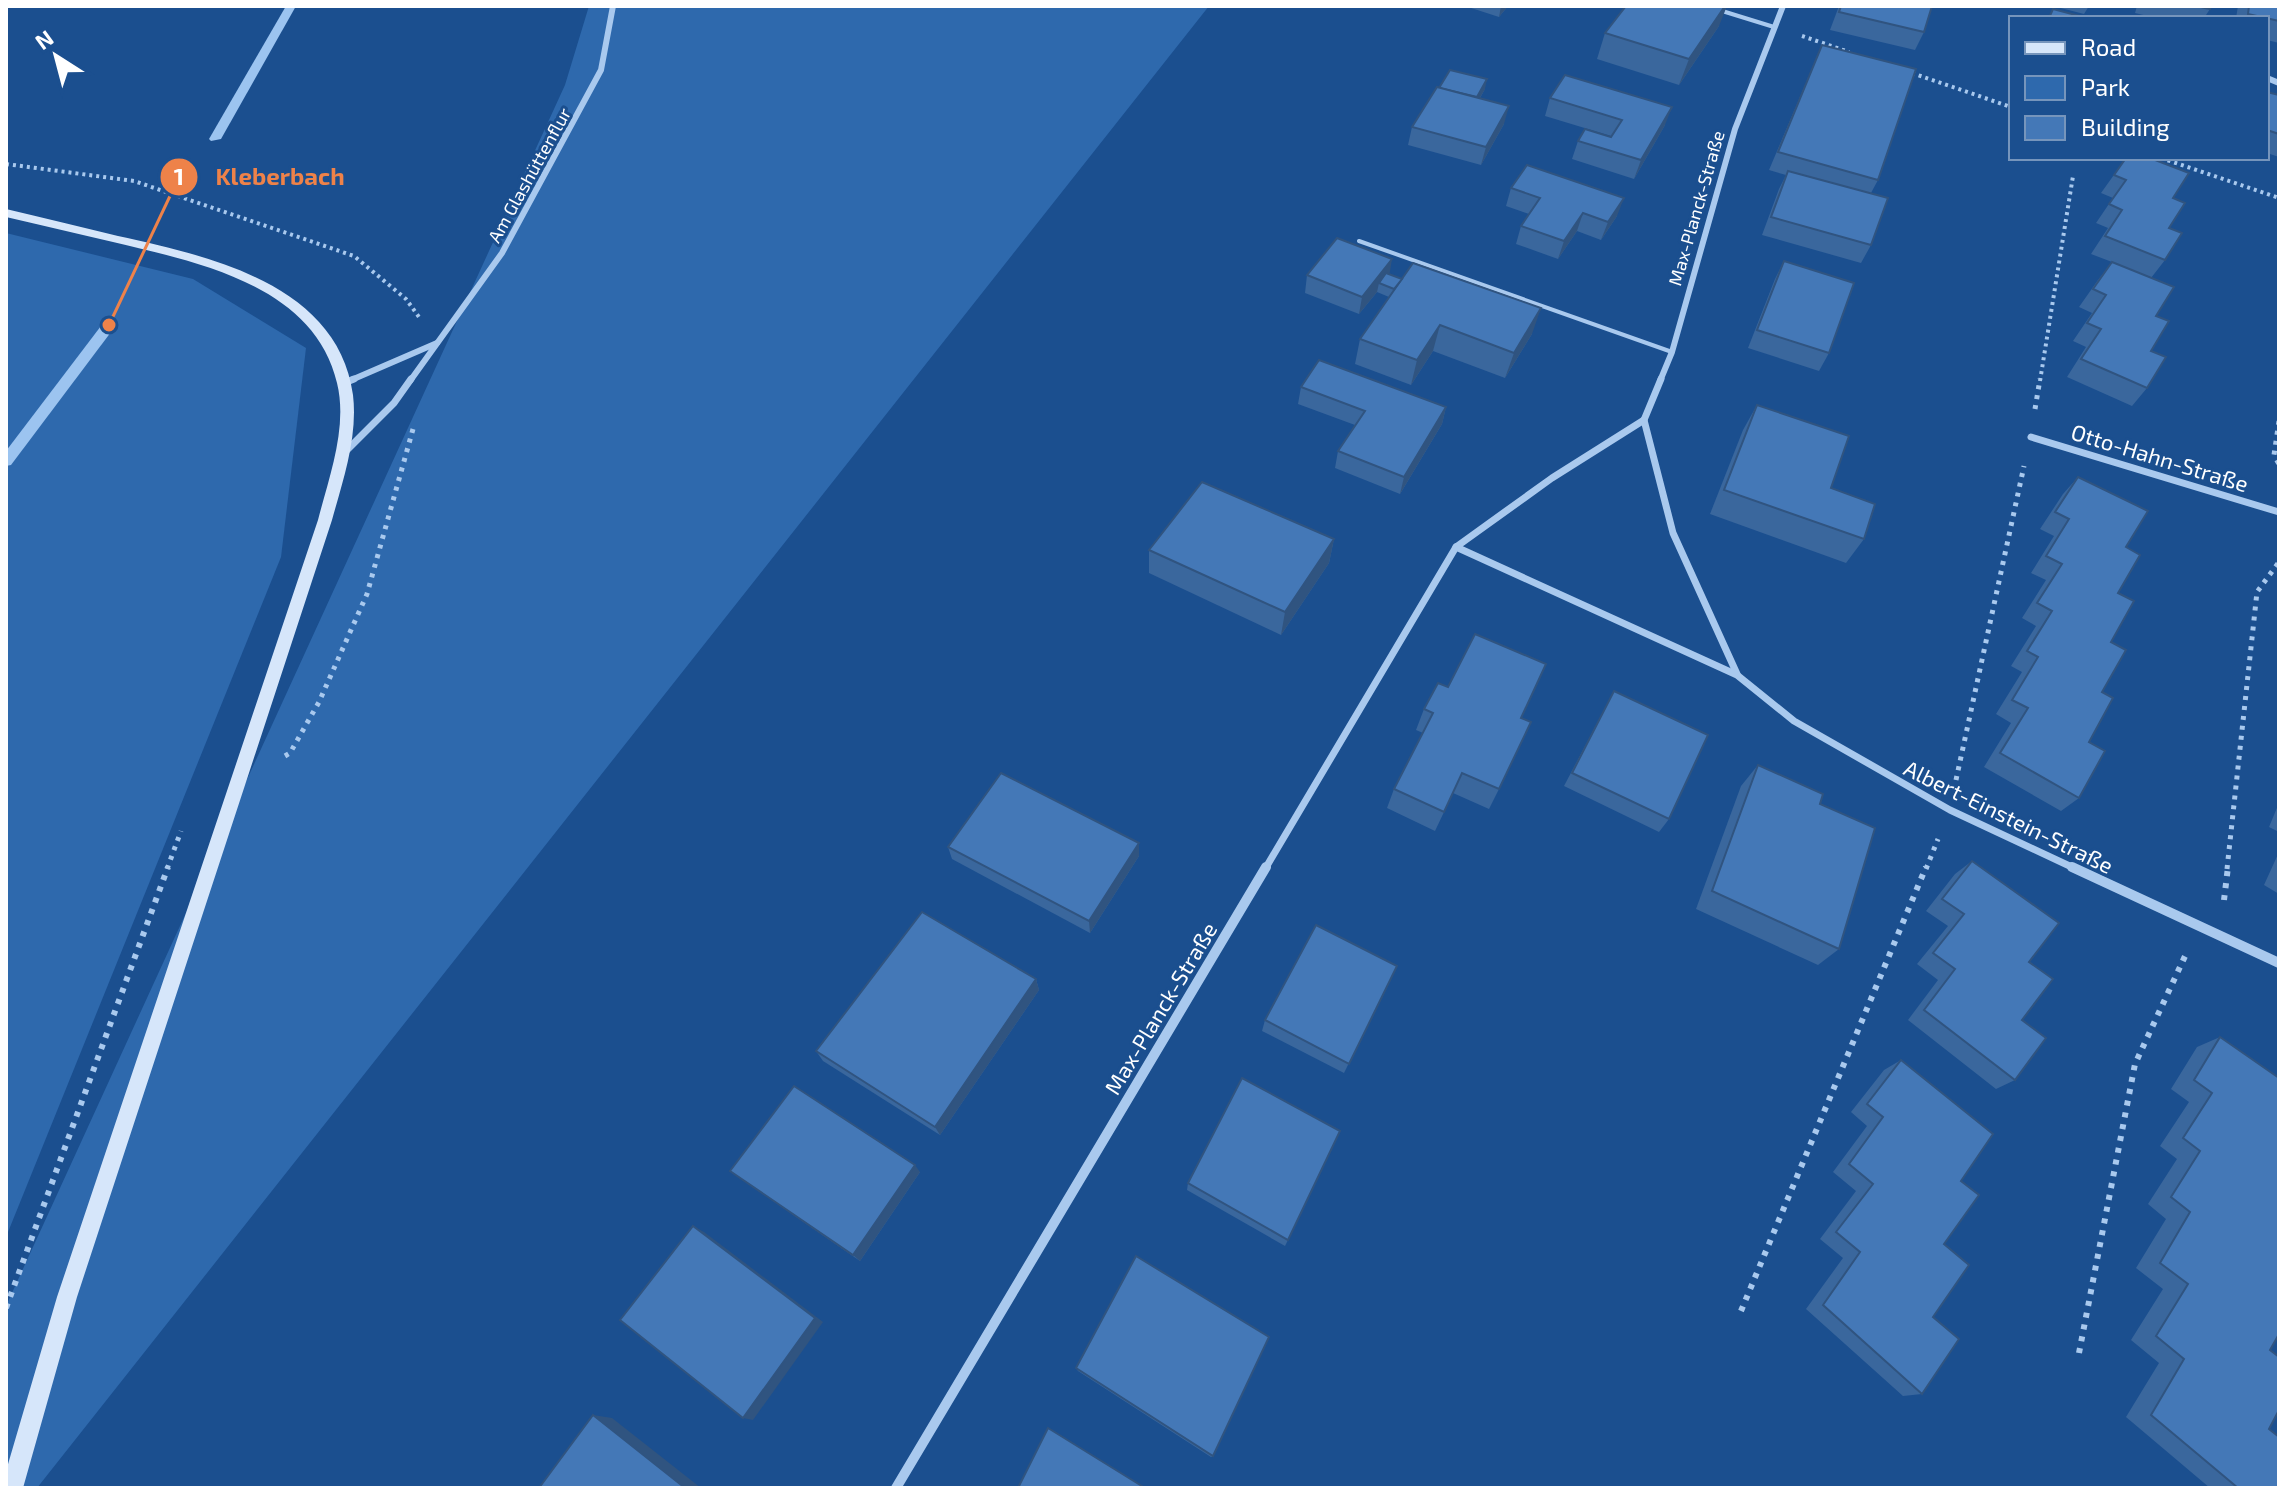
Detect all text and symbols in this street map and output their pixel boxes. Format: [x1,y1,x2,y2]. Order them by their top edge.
north arrow [16,16,96,96]
legend [2009,16,2269,160]
text: N [30,24,58,54]
text: Road [2081,32,2136,61]
text: Park [2081,72,2130,101]
street label: Am Glashüttenflur [483,104,575,246]
text: Building [2081,112,2170,141]
street label: Max-Planck-Straße [1663,128,1729,288]
callout: Kleberbach [159,153,360,201]
text: 1 [174,161,184,190]
text: Kleberbach [215,161,345,190]
street label: Otto-Hahn-Straße [2068,418,2252,496]
street label: Albert-Einstein-Straße [1900,754,2118,878]
street label: Max-Planck-Straße [1098,917,1222,1099]

